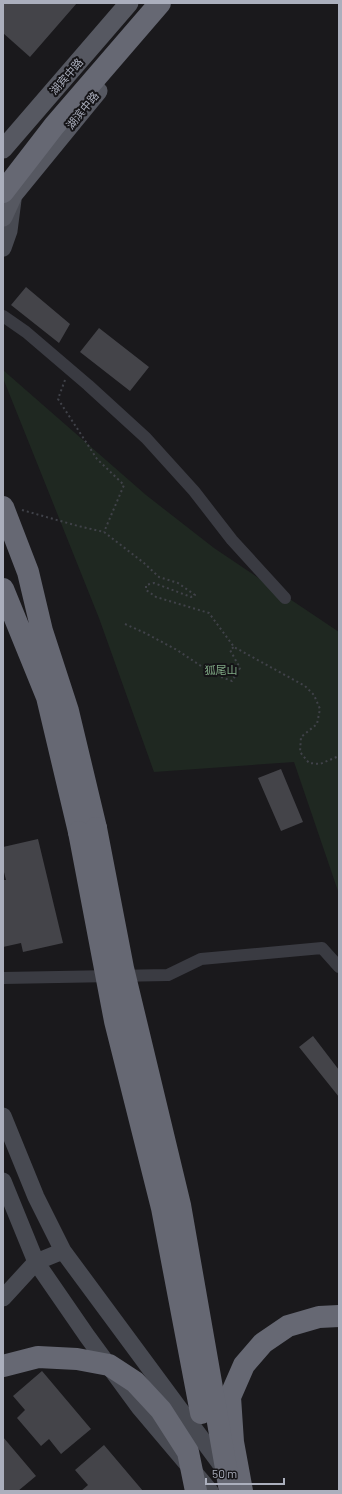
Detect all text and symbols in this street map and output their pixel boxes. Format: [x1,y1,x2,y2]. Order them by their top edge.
street label: 湖宾中路 [47,55,85,97]
street label: 湖滨中路 [63,89,101,131]
park label: 狐尾山 [205,663,238,676]
scale bar [206,1460,284,1486]
text: 50 m [212,1466,237,1480]

